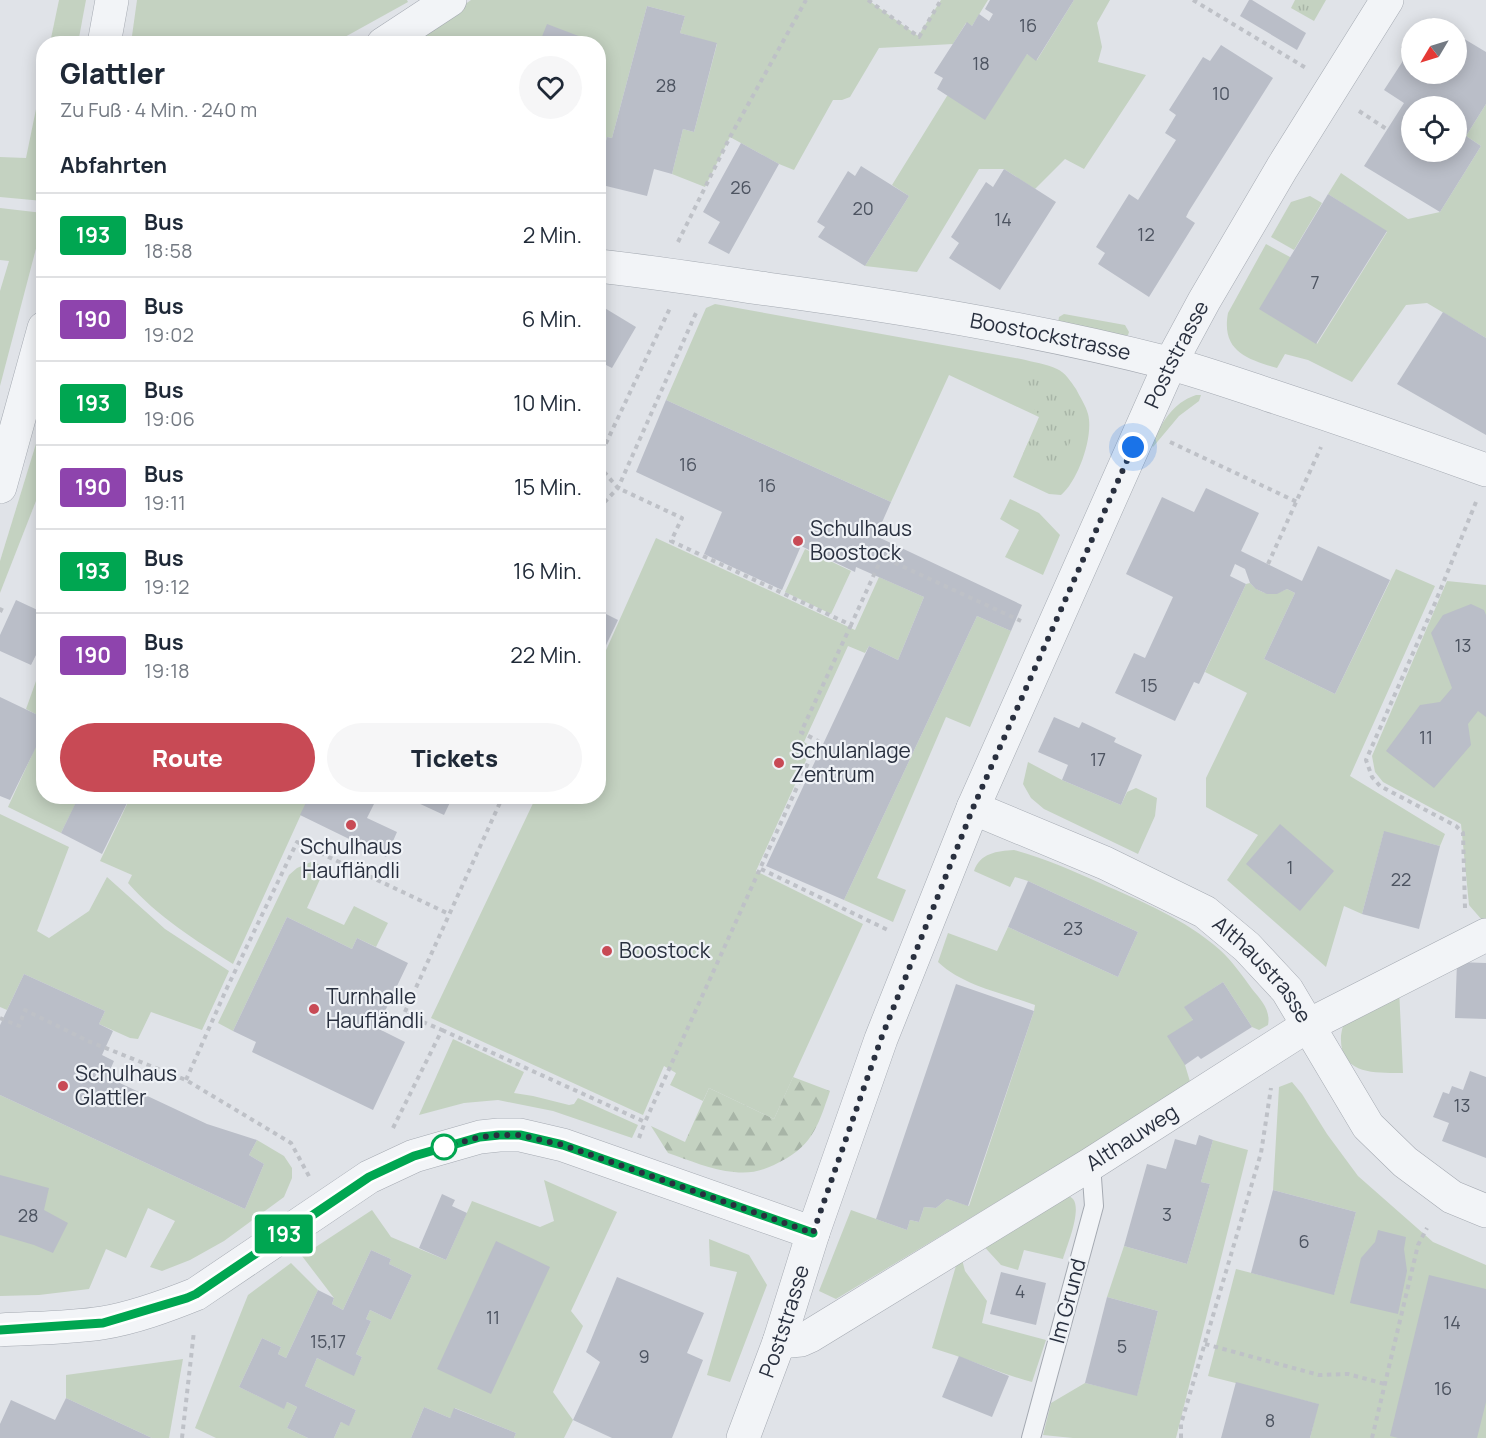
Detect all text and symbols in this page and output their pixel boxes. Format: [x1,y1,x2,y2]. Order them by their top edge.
house number: 16 [1019,13,1037,37]
north arrow [1401,18,1467,84]
map controls [1401,18,1467,162]
house number: 18 [972,51,990,75]
text: Glattler [60,54,165,92]
button: heart [519,56,582,119]
house number: 28 [656,73,676,97]
house number: 10 [1212,81,1230,105]
text: Zu Fuß · 4 Min. · 240 m [60,96,257,123]
button: locate [1401,96,1467,162]
text: Abfahrten [60,150,167,180]
house number: 26 [730,175,752,199]
house number: 20 [852,196,874,220]
text: Bus [144,207,184,237]
house number: 14 [994,207,1012,231]
text: 2 Min. [523,220,582,250]
text: 193 [76,221,110,249]
house number: 12 [1137,222,1155,246]
text: 18:58 [144,237,193,264]
house number: 7 [1310,270,1320,294]
text: Bus [144,291,184,321]
street label: Poststrasse [1137,295,1215,412]
text: 6 Min. [522,304,582,334]
text: 190 [75,305,111,333]
street label: Boostockstrasse [968,306,1134,366]
text: 19:02 [144,321,194,348]
text: Bus [144,375,184,405]
text: 10 Min. [513,388,582,418]
text: 193 [76,389,110,417]
text: 19:06 [144,405,195,432]
your location [1118,432,1148,462]
house number: 16 [679,452,697,476]
text: Bus [144,459,184,489]
text: 15 Min. [514,472,582,502]
text: 190 [75,473,111,501]
house number: 16 [758,473,776,497]
text: 19:11 [144,489,186,516]
place label: Schulhaus Boostock [810,514,912,566]
marker: Schulhaus Boostock [791,534,805,548]
text: Bus [144,543,184,573]
text: 16 Min. [513,556,582,586]
text: 193 [76,557,110,585]
text: 19:12 [144,573,189,600]
text: Bus [144,627,184,657]
house number: 13 [1455,633,1471,657]
text: 22 Min. [510,640,582,670]
text: 190 [75,641,111,669]
text: 19:18 [144,657,190,684]
house number: 15 [1140,673,1158,697]
button: Route [60,723,315,792]
button: Tickets [327,723,582,792]
house number: 11 [1419,725,1433,749]
place label: Schulanlage Zentrum [791,736,911,788]
house number: 17 [1090,747,1106,771]
marker: Schulanlage Zentrum [772,756,786,770]
marker: Schulhaus Haufländli [344,818,358,832]
place label: Schulhaus Haufländli [300,832,402,884]
house number: 1 [1286,855,1294,879]
house number: 22 [1391,867,1411,891]
street label: Althaustrasse [1207,909,1318,1028]
house number: 23 [1063,916,1083,940]
place label: Boostock [619,936,711,964]
marker: Boostock [600,944,614,958]
place label: Turnhalle Haufländli [326,982,424,1034]
marker: Turnhalle Haufländli [307,1002,321,1016]
place label: Schulhaus Glattler [75,1059,177,1111]
marker: Schulhaus Glattler [56,1079,70,1093]
house number: 13 [1454,1093,1470,1117]
street label: Althauweg [1080,1097,1183,1177]
unlabelled marker [431,1134,457,1160]
house number: 3 [1162,1202,1172,1226]
house number: 28 [18,1203,38,1227]
line badge: 193 [250,1214,318,1254]
text: 193 [267,1220,301,1248]
house number: 6 [1298,1229,1310,1253]
street label: Im Grund [1042,1255,1092,1346]
street label: Poststrasse [752,1261,815,1381]
house number: 4 [1015,1279,1025,1303]
house number: 11 [486,1305,500,1329]
house number: 14 [1443,1310,1461,1334]
house number: 15,17 [310,1329,346,1353]
house number: 5 [1117,1334,1127,1358]
house number: 9 [638,1344,650,1368]
house number: 16 [1434,1376,1452,1400]
house number: 8 [1265,1408,1275,1432]

